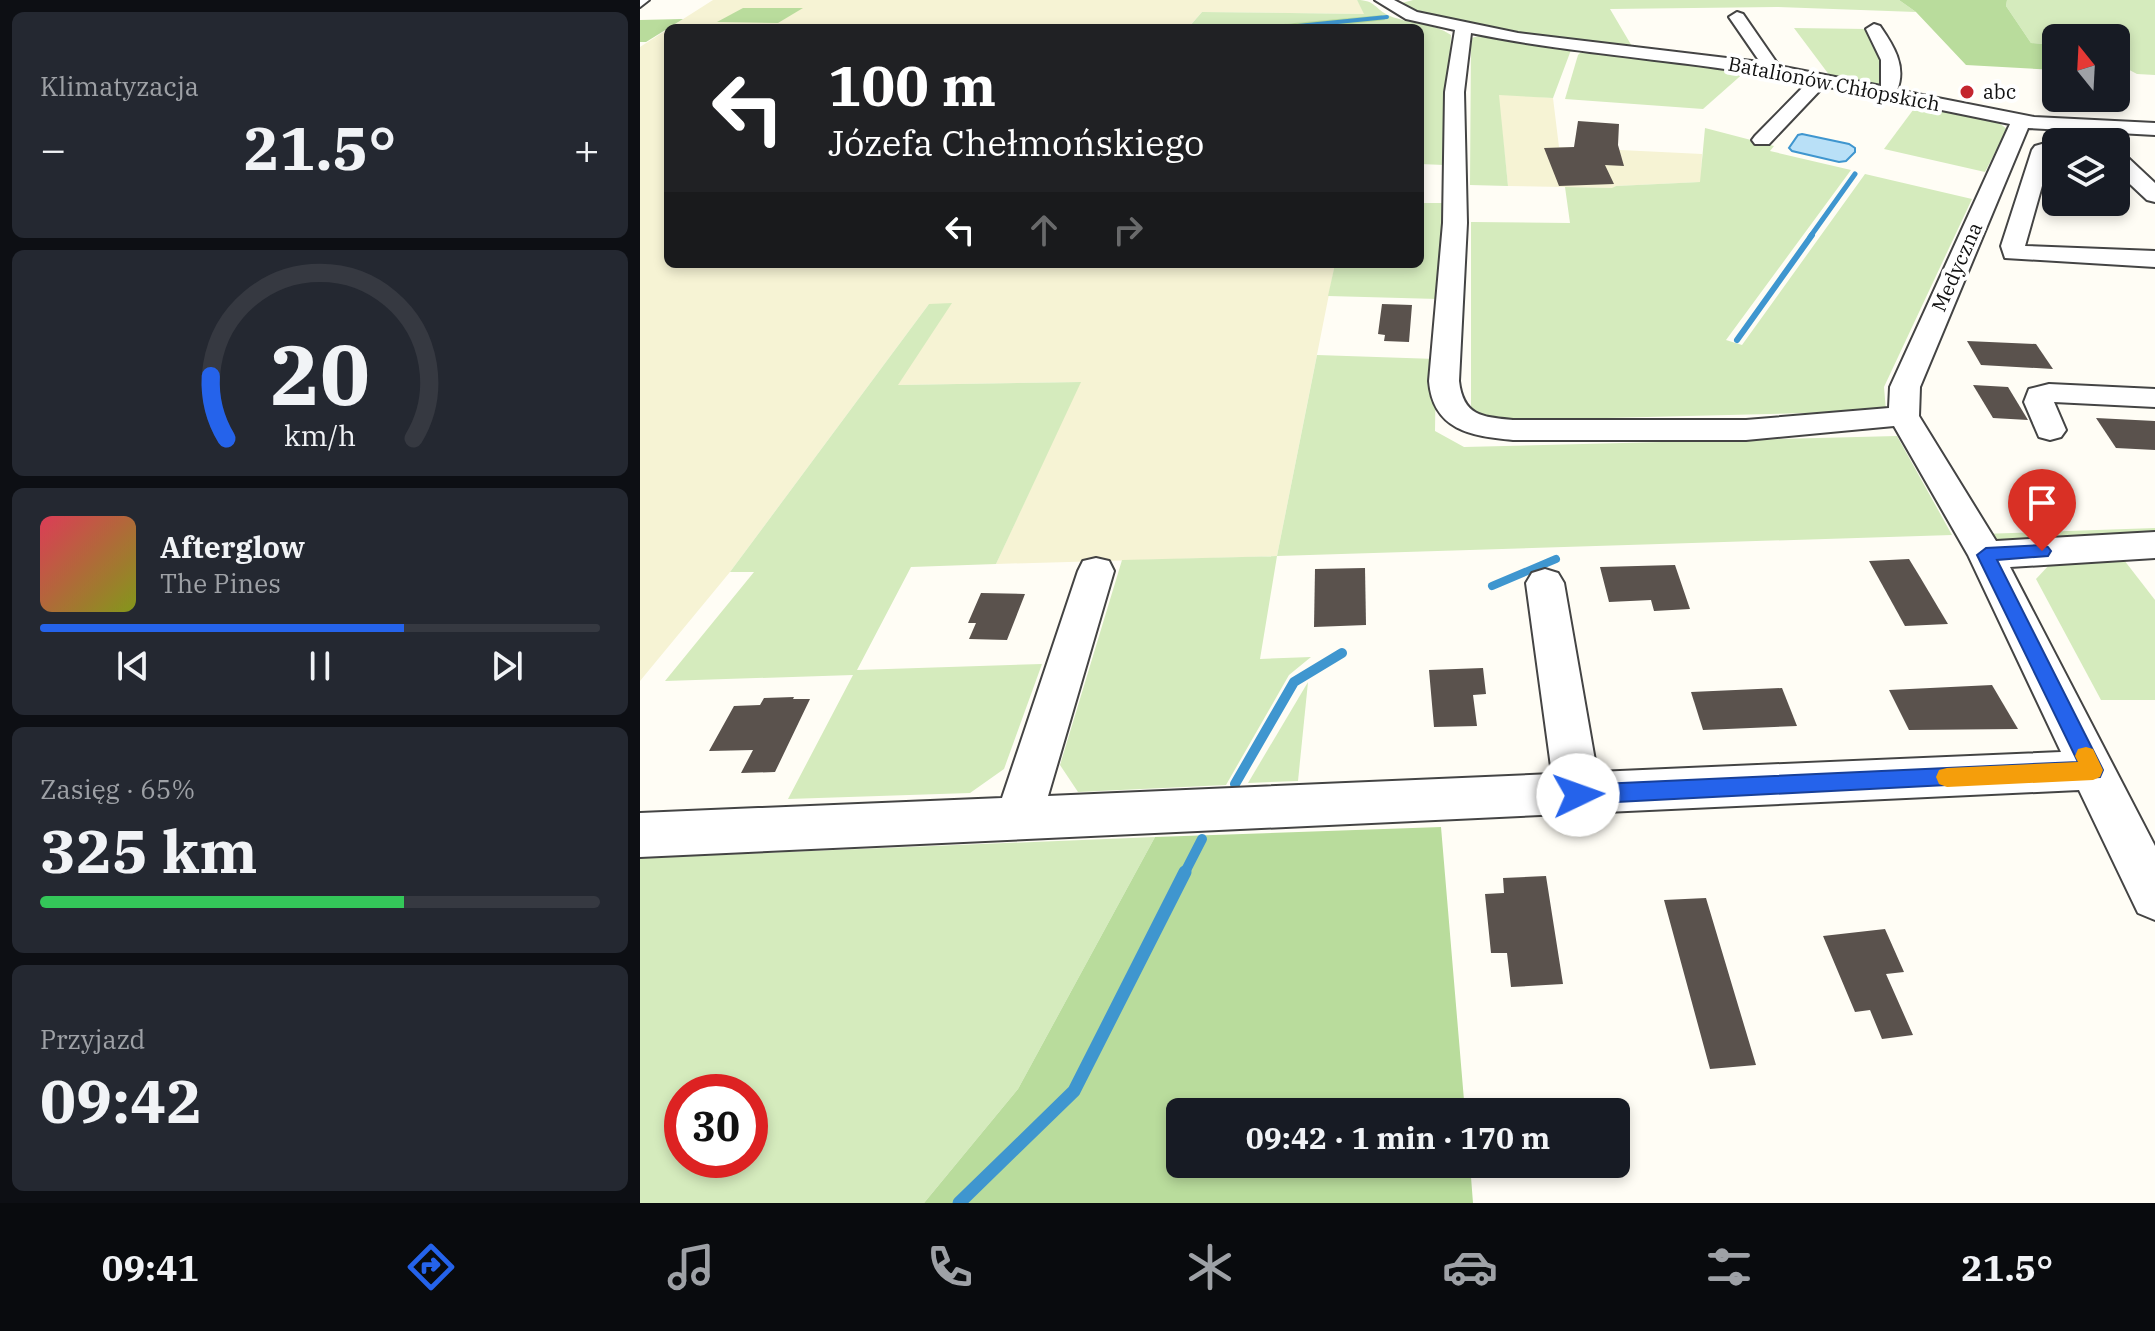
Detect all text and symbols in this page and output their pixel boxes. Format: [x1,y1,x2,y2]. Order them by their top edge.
north arrow [2042,24,2130,112]
map controls [2042,24,2130,216]
text: 100 m [828,49,996,121]
street label: Batalionów Chłopskich [1726,50,1942,117]
icon: left [696,56,800,160]
text: Klimatyzacja [40,69,199,103]
place label: abc [1983,78,2016,105]
marker: abc [1958,83,1976,101]
text: 21.5° [243,108,397,187]
text: Józefa Chełmońskiego [828,119,1204,166]
text: − [40,120,66,177]
text: + [574,120,600,177]
button: layers [2042,128,2130,216]
icon: left [938,208,982,252]
icon: ahead [1022,208,1066,252]
icon: right [1106,208,1150,252]
street label: Medyczna [1925,218,1988,316]
text: 20 [270,320,370,428]
text: km/h [284,417,356,454]
pin [2008,469,2076,551]
icon: arrive [2020,481,2064,525]
text: Afterglow [160,527,305,566]
text: The Pines [160,566,281,600]
icon: previous [111,644,155,688]
icon: pause [298,644,342,688]
icon: next [485,644,529,688]
position arrow [1536,753,1620,837]
text: Zasięg · 65% [40,772,195,806]
text: 325 km [40,811,258,890]
text: Przyjazd [40,1022,145,1056]
text: 09:42 [40,1061,202,1140]
speed limit sign: 30 [664,1074,768,1178]
text: 09:42 · 1 min · 170 m [1246,1118,1550,1157]
icon: directions [403,1239,459,1295]
icon: music [663,1239,719,1295]
icon: phone [922,1239,978,1295]
icon: climate [1182,1239,1238,1295]
icon: car [1442,1239,1498,1295]
icon: filters [1701,1239,1757,1295]
text: 09:41 [102,1244,199,1291]
text: 21.5° [1961,1244,2053,1291]

